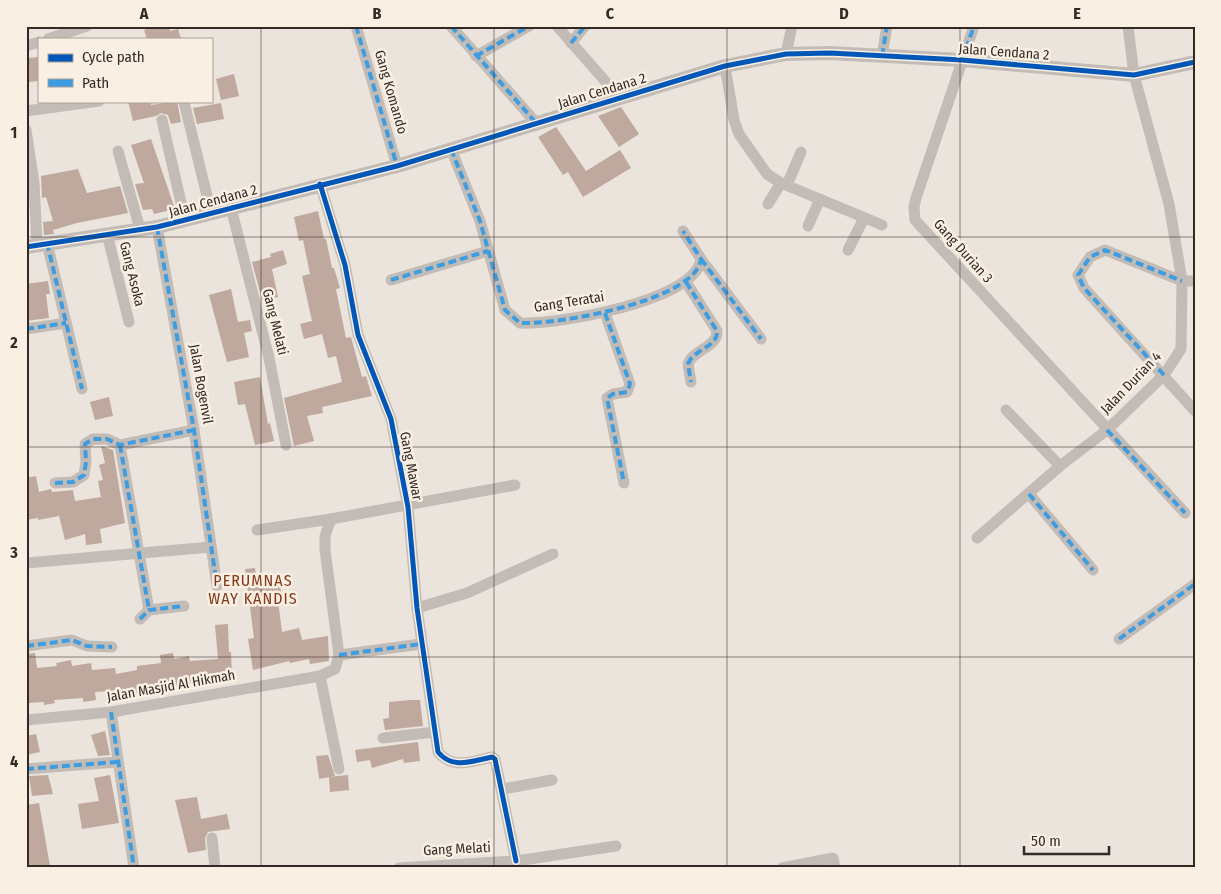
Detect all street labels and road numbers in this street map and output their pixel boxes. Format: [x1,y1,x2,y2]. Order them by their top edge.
street label: Jalan Cendana 2 [958,40,1050,64]
street label: Gang Komando [371,48,411,136]
street label: Jalan Cendana 2 [556,70,648,112]
street label: Jalan Cendana 2 [167,181,259,221]
street label: Gang Durian 3 [930,216,996,286]
street label: Gang Asoka [116,240,148,308]
street label: Gang Melati [259,287,291,357]
street label: Gang Teratai [533,288,605,316]
street label: Jalan Bogenvil [186,343,216,426]
street label: Jalan Durian 4 [1097,348,1165,418]
street label: Gang Mawar [396,430,426,502]
street label: Jalan Masjid Al Hikmah [105,666,237,706]
street label: Gang Melati [423,839,491,859]

